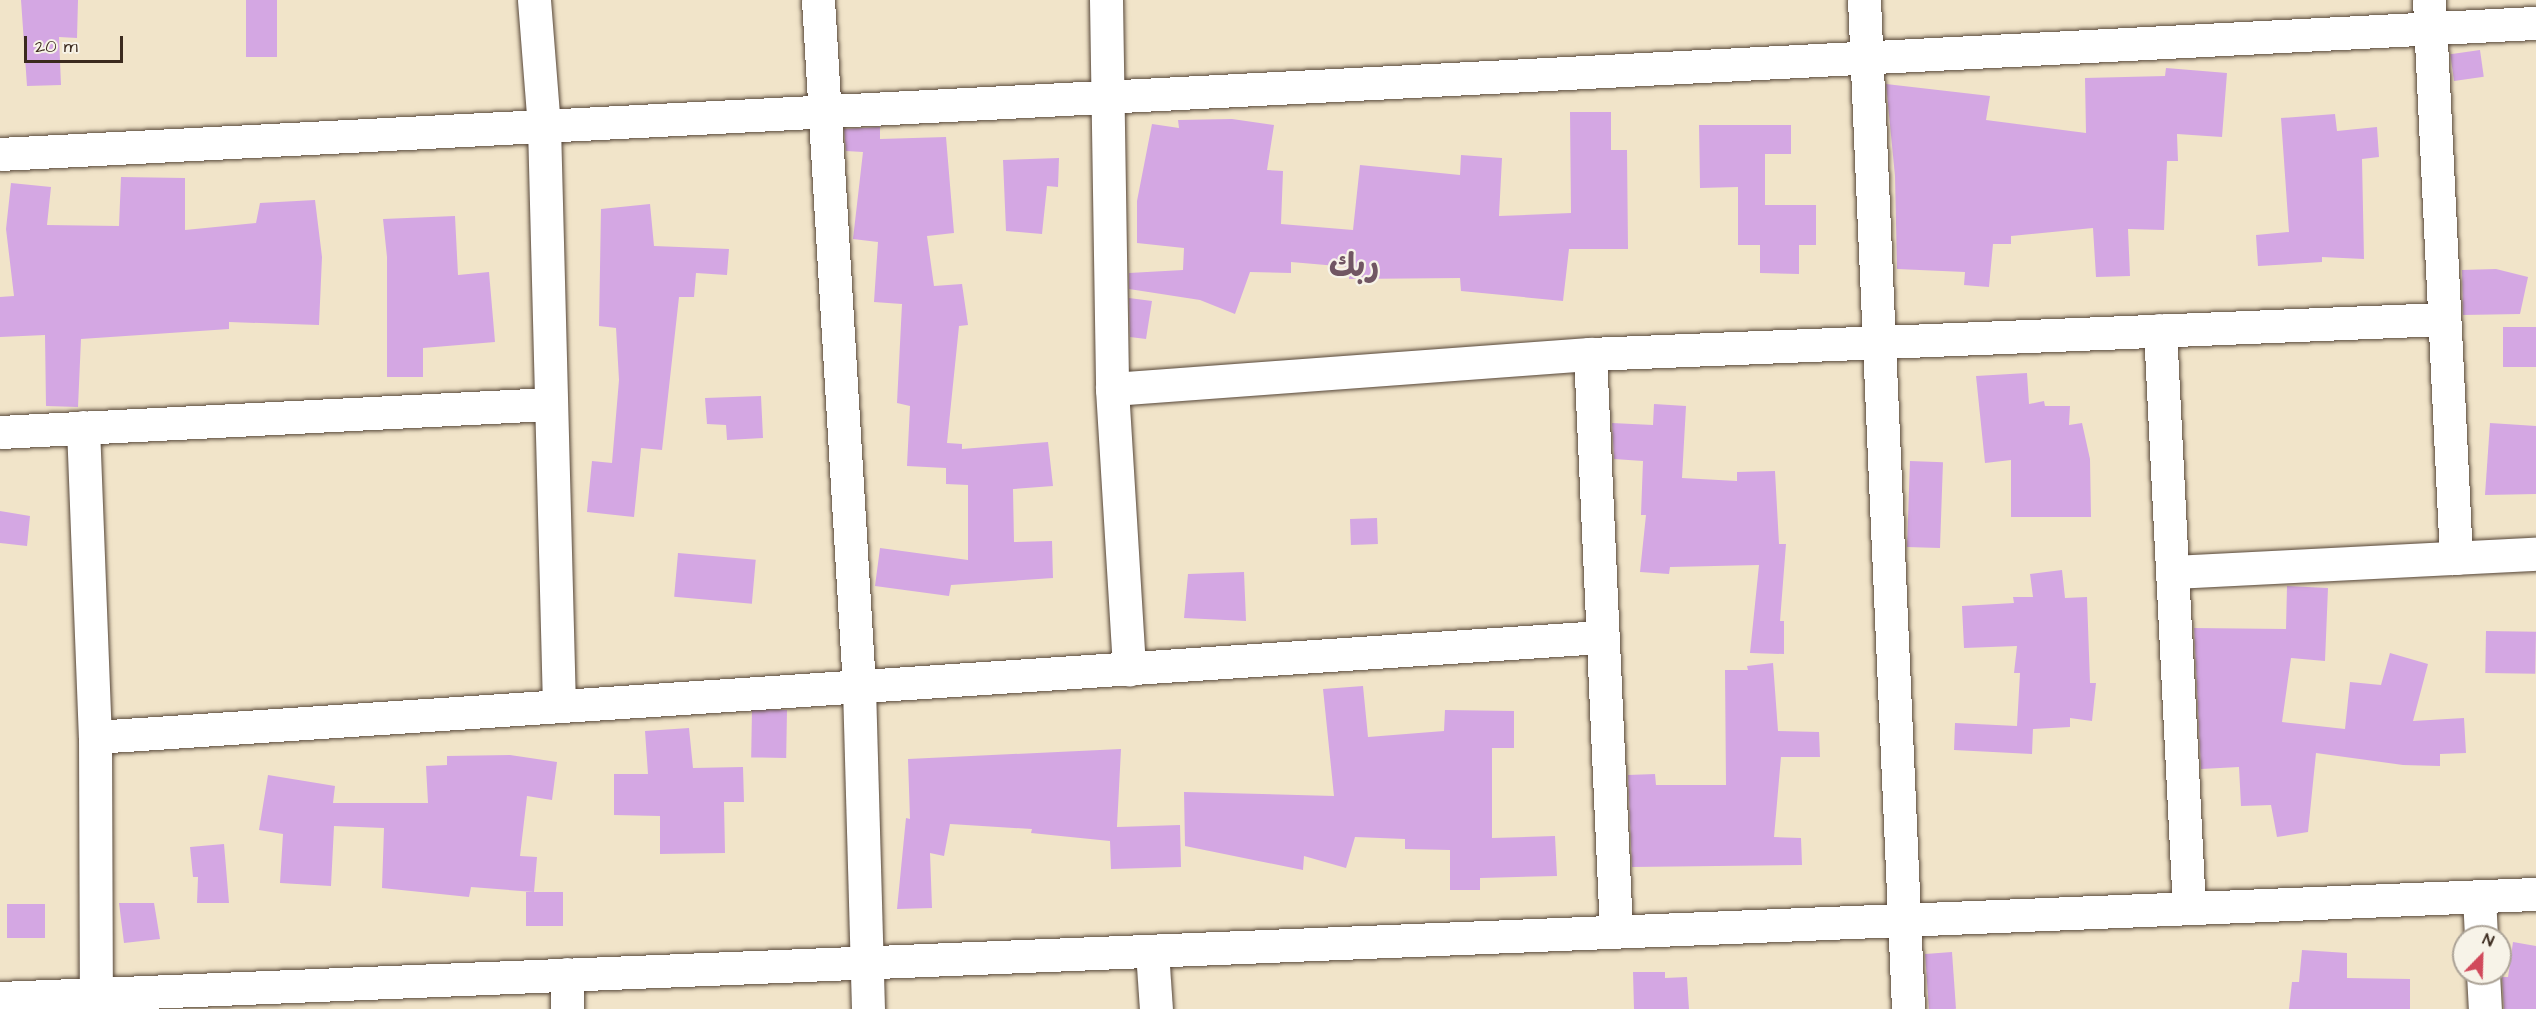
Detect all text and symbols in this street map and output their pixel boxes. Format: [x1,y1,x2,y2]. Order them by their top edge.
scale bar [27,24,126,62]
text: 20 m [35,34,78,59]
district label: ربك [1329,248,1379,286]
north arrow [2452,925,2512,985]
text: N [2479,928,2497,952]

